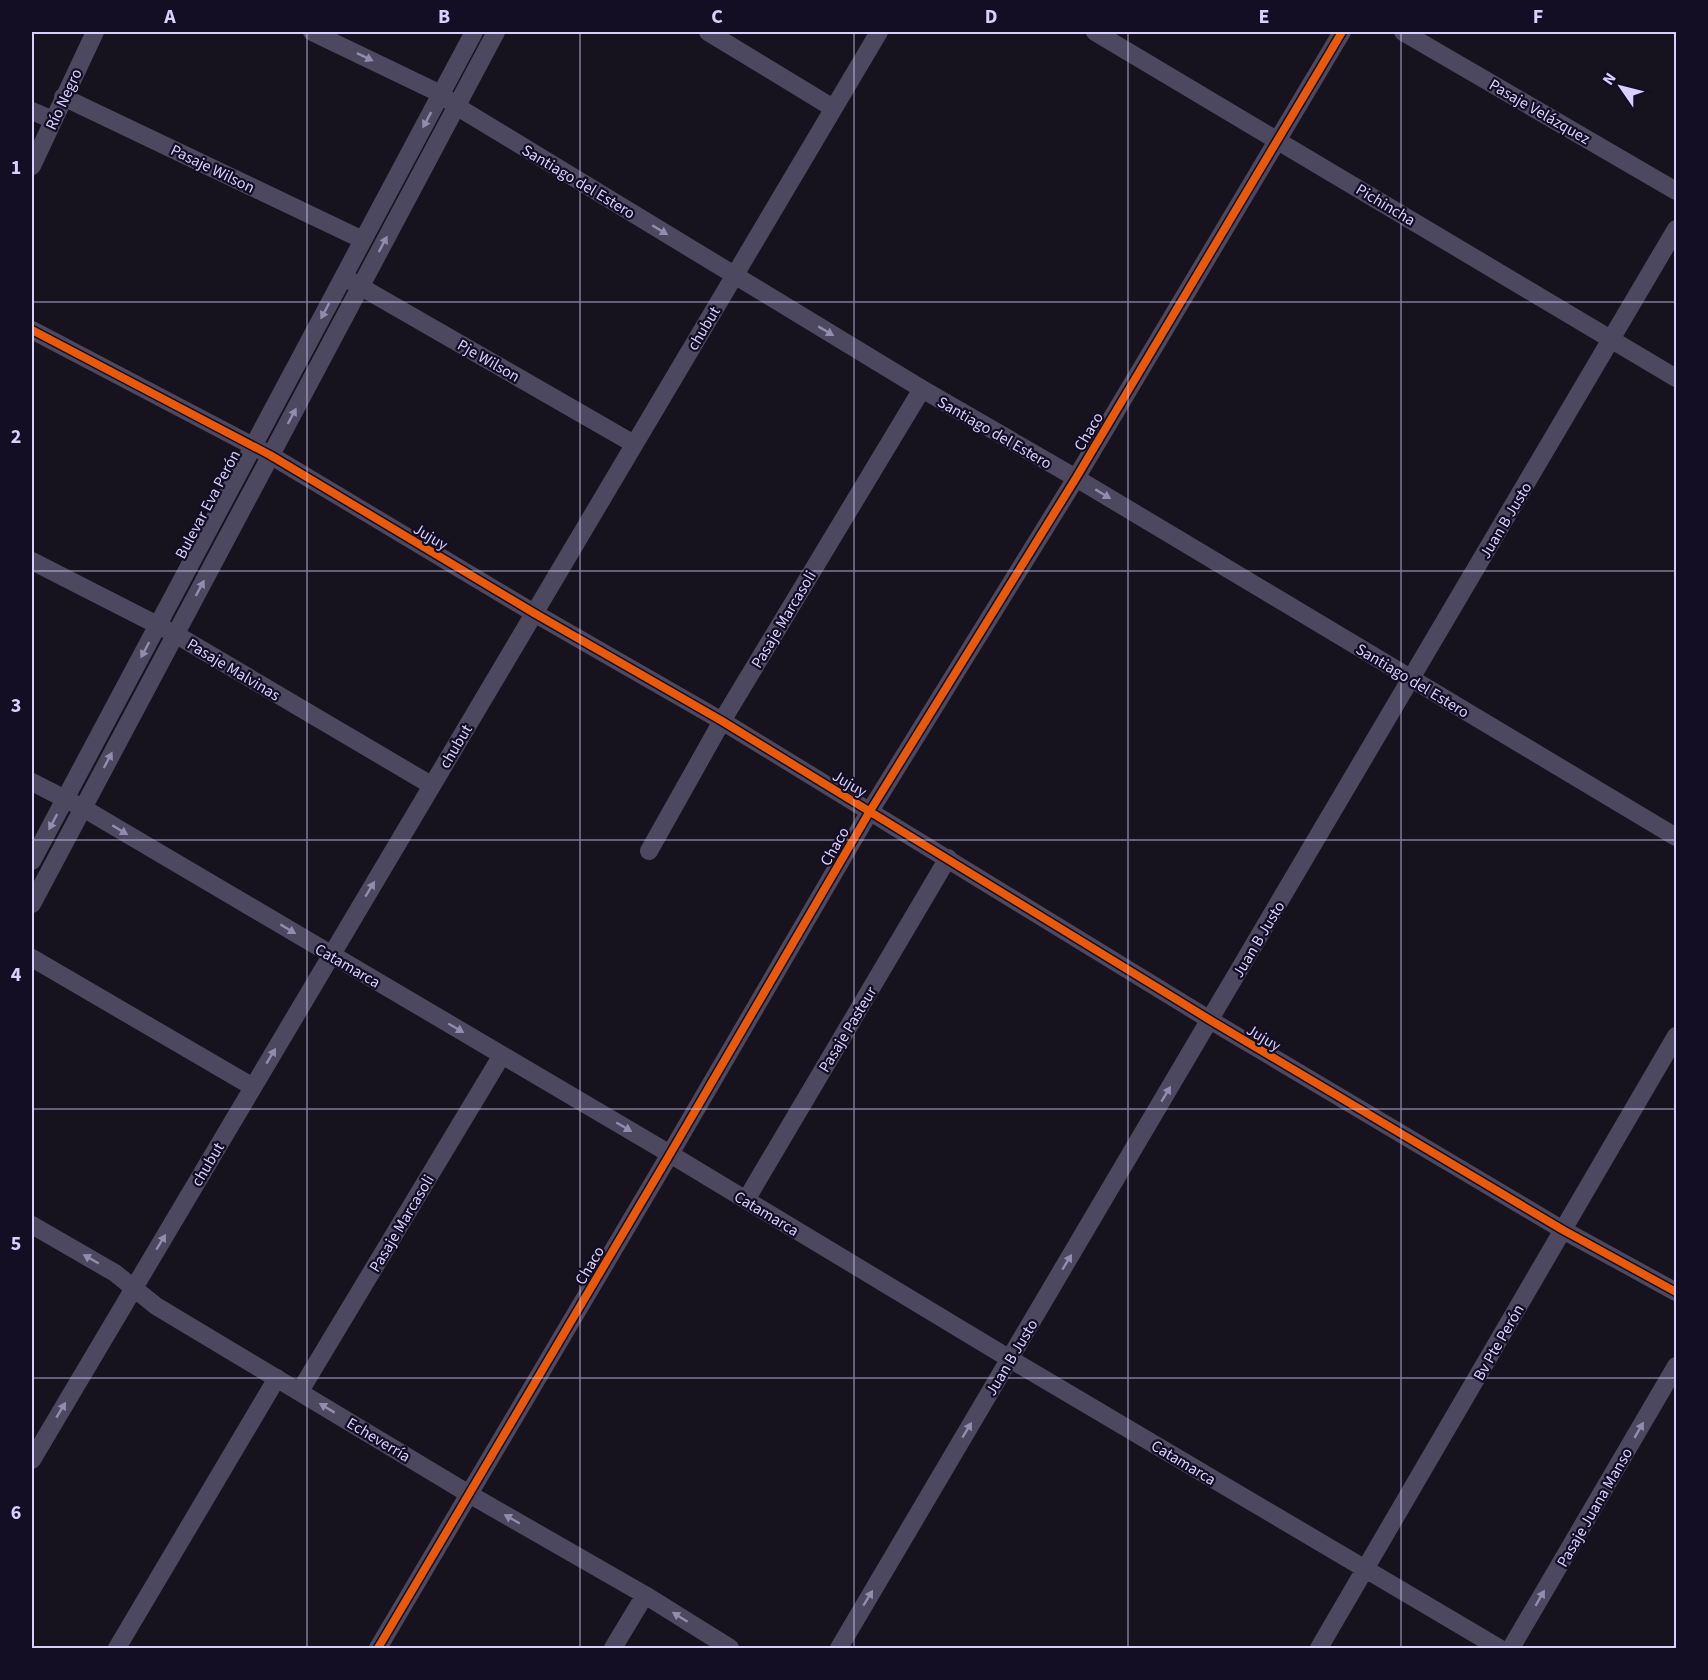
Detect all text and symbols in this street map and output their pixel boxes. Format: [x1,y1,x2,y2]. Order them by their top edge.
text: A [163,3,176,31]
text: B [438,3,450,31]
text: C [711,3,723,31]
text: D [985,3,997,31]
text: E [1259,3,1269,31]
text: F [1533,3,1543,31]
one-way arrow [356,53,373,62]
north arrow [1591,57,1651,117]
street label: Río Negro [40,65,88,134]
text: N [1597,68,1622,90]
street label: Pasaje Velázquez [1485,74,1594,150]
one-way arrow [422,112,432,129]
street label: Pasaje Wilson [167,139,258,199]
street label: Santiago del Estero [518,139,639,224]
text: 1 [11,154,21,182]
street label: Pichincha [1352,178,1419,231]
one-way arrow [652,224,668,235]
one-way arrow [378,235,388,252]
street label: chubut [682,302,726,355]
one-way arrow [320,303,330,320]
one-way arrow [818,326,834,337]
street label: Pje Wilson [453,334,524,388]
street label: Santiago del Estero [933,391,1056,475]
one-way arrow [287,407,297,424]
street label: Chaco [1069,408,1109,455]
text: 2 [11,423,21,451]
street label: Bulevar Eva Perón [170,446,246,563]
street label: Juan B Justo [1474,478,1537,563]
one-way arrow [1095,489,1111,500]
street label: Jujuy [409,518,452,556]
street label: Pasaje Marcasoli [746,567,822,672]
one-way arrow [195,579,205,596]
street label: Pasaje Malvinas [183,633,284,706]
street label: Santiago del Estero [1352,638,1473,723]
one-way arrow [140,641,149,658]
text: 3 [11,692,21,720]
street label: chubut [434,720,478,773]
one-way arrow [103,751,113,768]
street label: Jujuy [828,765,871,803]
one-way arrow [48,814,58,831]
street label: Chaco [815,823,855,870]
one-way arrow [112,825,129,835]
one-way arrow [365,880,375,897]
street label: Juan B Justo [1227,897,1290,982]
one-way arrow [280,924,296,935]
street label: Catamarca [311,938,384,993]
text: 4 [11,961,22,989]
street label: Pasaje Pasteur [814,982,882,1077]
street label: Jujuy [1242,1019,1285,1057]
one-way arrow [448,1023,465,1033]
one-way arrow [265,1048,276,1064]
one-way arrow [1160,1086,1171,1102]
one-way arrow [616,1122,633,1132]
street label: chubut [186,1138,230,1191]
street label: Pasaje Marcasoli [364,1171,440,1276]
street label: Catamarca [730,1186,803,1242]
text: 5 [11,1230,21,1258]
one-way arrow [155,1234,166,1250]
street label: Chaco [570,1242,610,1289]
one-way arrow [83,1254,99,1265]
one-way arrow [1061,1254,1072,1270]
street label: Bv Pte Perón [1468,1300,1530,1385]
street label: Juan B Justo [980,1315,1043,1400]
one-way arrow [56,1402,67,1418]
one-way arrow [319,1402,335,1413]
street label: Echeverría [342,1412,414,1468]
one-way arrow [1634,1421,1644,1438]
one-way arrow [962,1422,973,1438]
street label: Catamarca [1147,1435,1220,1491]
street label: Pasaje Juana Manso [1552,1444,1638,1571]
text: 6 [11,1499,21,1527]
one-way arrow [503,1514,520,1524]
one-way arrow [863,1590,874,1606]
one-way arrow [1535,1590,1546,1606]
one-way arrow [672,1612,688,1623]

